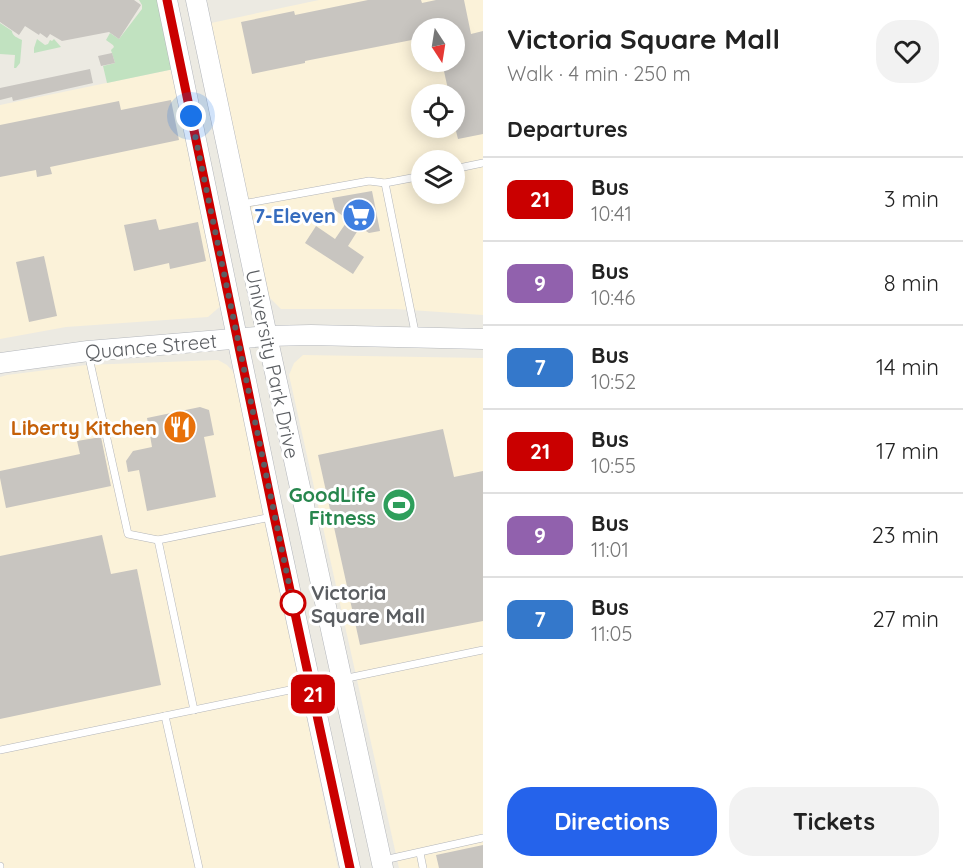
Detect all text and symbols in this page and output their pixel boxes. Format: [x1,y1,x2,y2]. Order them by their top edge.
north arrow [411,18,465,72]
map controls [411,18,465,204]
button: heart [876,20,939,83]
text: Victoria Square Mall [507,21,780,56]
text: Walk · 4 min · 250 m [507,61,691,86]
button: locate [411,84,465,138]
your location [176,101,206,131]
text: Departures [507,115,628,143]
button: layers [411,150,465,204]
text: Bus [591,173,629,201]
text: 3 min [884,185,939,213]
text: 21 [530,186,550,212]
supermarket icon: 7-Eleven [341,197,377,233]
text: 10:41 [591,201,632,226]
place label: 7-Eleven [254,203,336,228]
text: Bus [591,257,629,285]
street label: University Park Drive [241,267,305,461]
text: 8 min [884,269,939,297]
text: 9 [534,270,546,296]
text: 10:46 [591,285,635,310]
street label: Quance Street [84,328,218,364]
text: Bus [591,341,629,369]
text: 14 min [876,353,939,381]
text: 7 [534,354,546,380]
text: 10:52 [591,369,636,394]
restaurant icon: Liberty Kitchen [162,409,198,445]
place label: Liberty Kitchen [11,415,157,440]
text: Bus [591,425,629,453]
text: 17 min [876,437,939,465]
text: 21 [530,438,550,464]
text: 10:55 [591,453,636,478]
place label: GoodLife Fitness [289,482,376,530]
sports icon: GoodLife Fitness [381,487,417,523]
text: Bus [591,509,629,537]
text: 23 min [872,521,939,549]
text: 9 [534,522,546,548]
text: 11:01 [591,537,629,562]
place label: Victoria Square Mall [311,580,425,628]
marker: Victoria Square Mall [280,590,306,616]
text: Bus [591,593,629,621]
text: 27 min [872,605,939,633]
text: 7 [534,606,546,632]
text: 11:05 [591,621,632,646]
line badge: 21 [286,674,340,714]
text: 21 [303,681,323,707]
button: Directions [507,787,717,856]
button: Tickets [729,787,939,856]

